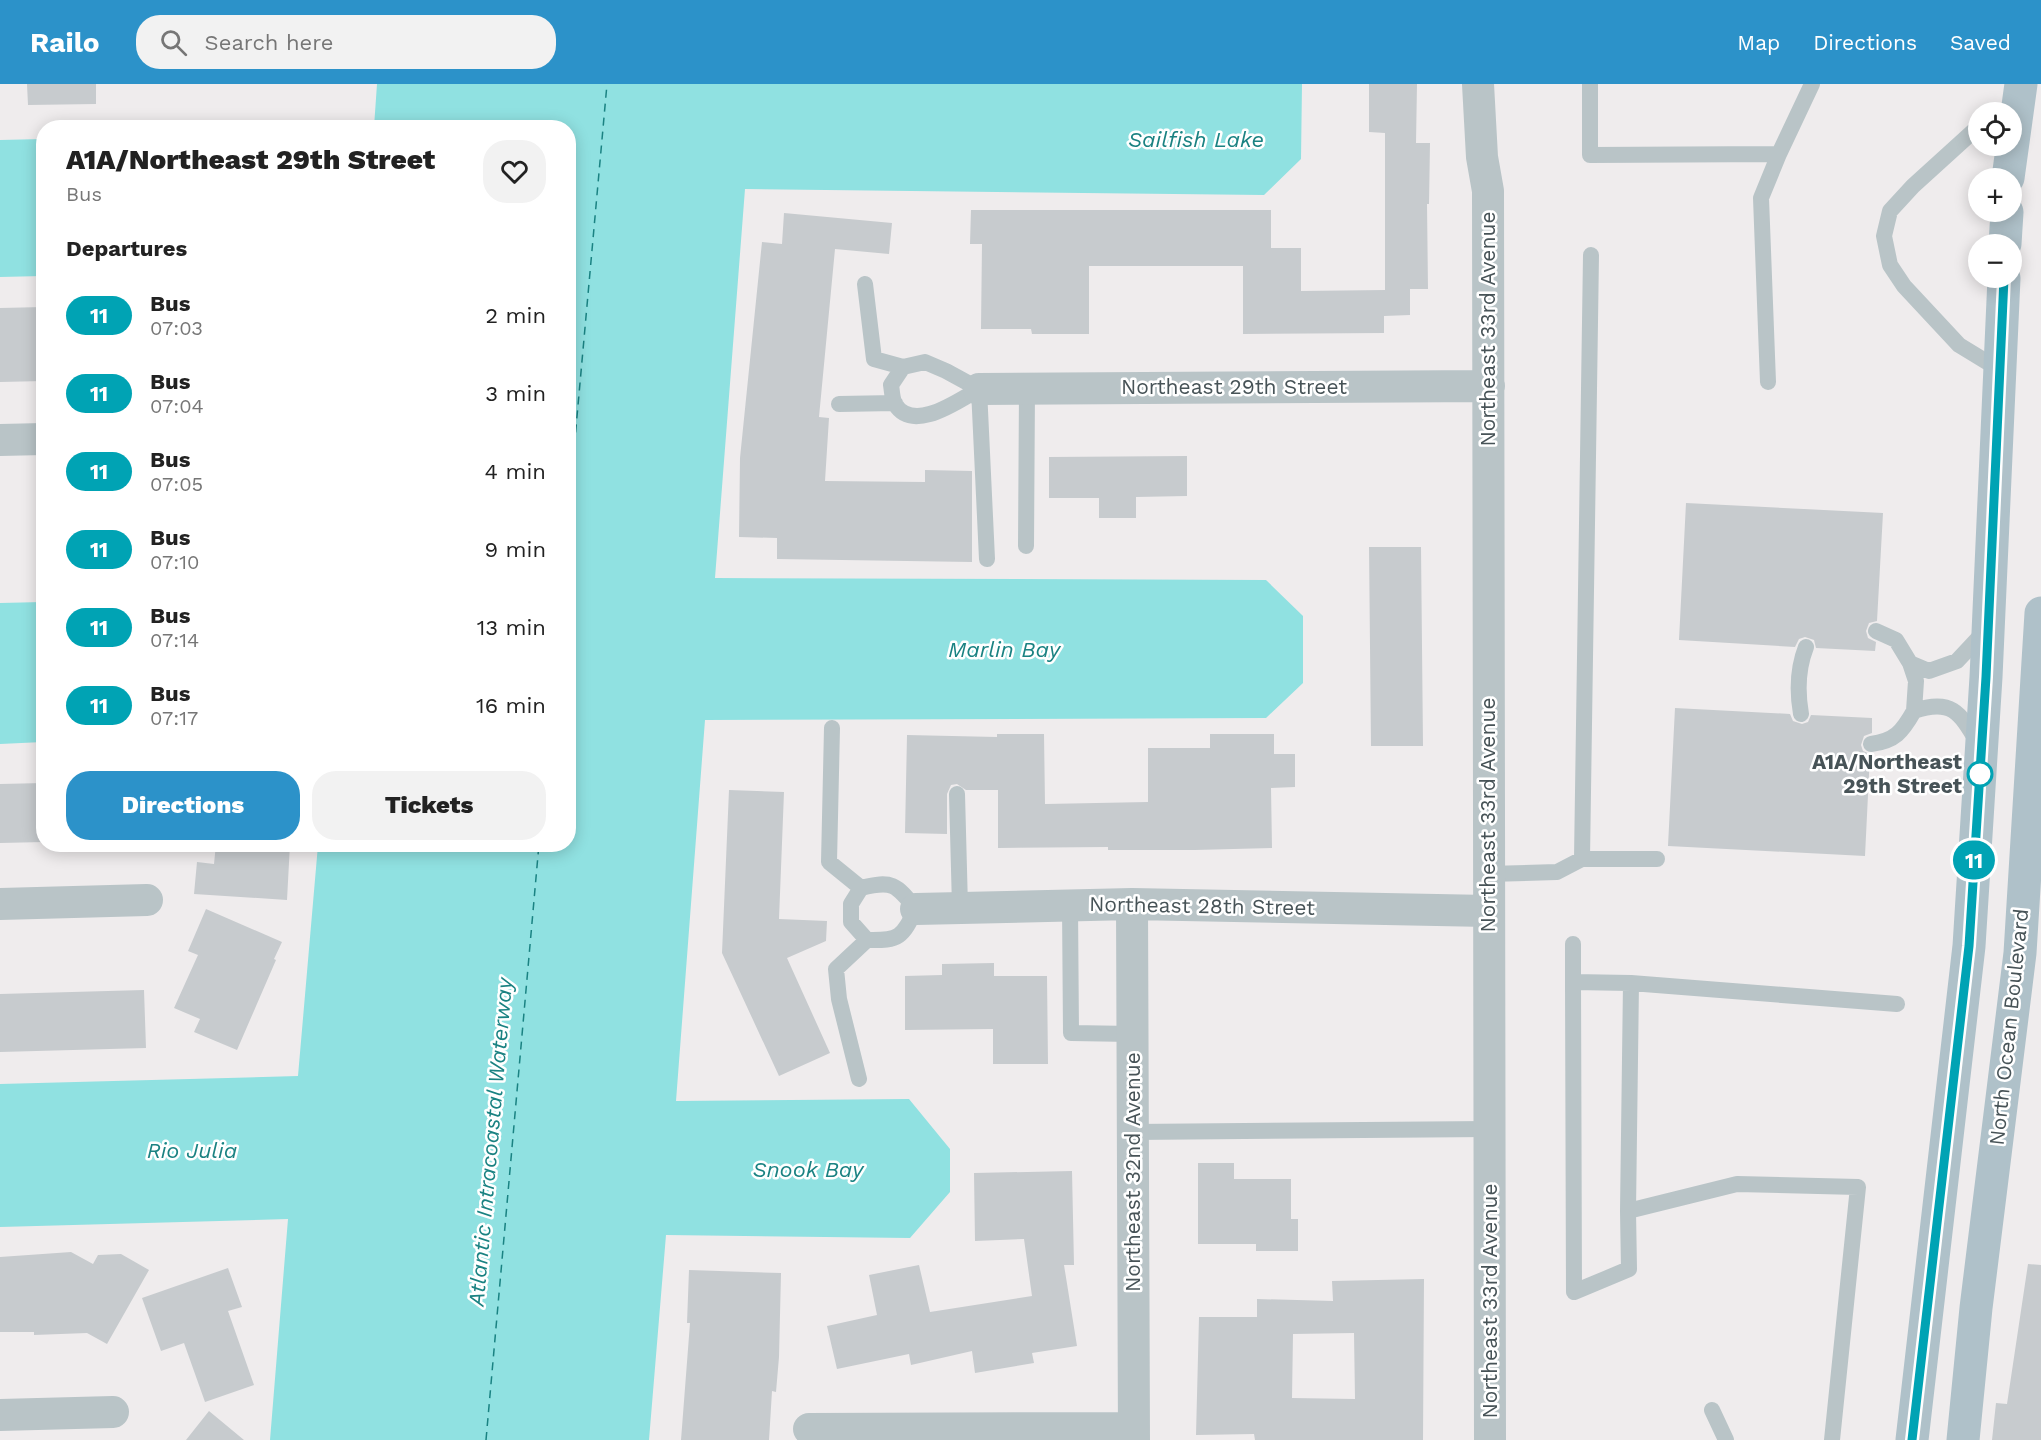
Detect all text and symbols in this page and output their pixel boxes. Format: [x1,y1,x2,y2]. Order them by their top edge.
search box [136,15,556,69]
text: Railo [30,26,100,59]
icon: search [157,26,190,59]
text: Search here [205,30,334,55]
text: Map [1737,30,1780,55]
text: Directions [1813,30,1917,55]
text: Saved [1950,30,2011,55]
map controls [1968,102,2022,288]
button: locate [1968,102,2022,156]
water label: Sailfish Lake [1128,127,1264,152]
button: heart [483,140,546,203]
text: A1A/Northeast 29th Street [66,143,435,176]
button: + [1968,168,2022,222]
text: Bus [66,182,102,206]
street label: Northeast 33rd Avenue [1475,211,1500,447]
button: − [1968,234,2022,288]
text: Departures [66,236,187,261]
text: Bus [150,291,190,316]
text: 11 [90,303,108,328]
text: 2 min [485,303,546,328]
text: 07:03 [150,316,203,340]
text: Bus [150,369,190,394]
street label: Northeast 29th Street [1121,374,1347,399]
text: 11 [90,381,108,406]
text: 3 min [485,381,546,406]
text: 07:04 [150,394,204,418]
text: Bus [150,447,190,472]
text: 11 [90,459,108,484]
text: 4 min [485,459,546,484]
text: 07:05 [150,472,203,496]
text: Bus [150,525,190,550]
text: 11 [90,537,108,562]
text: 9 min [484,537,546,562]
text: 07:10 [150,550,199,574]
text: Bus [150,603,190,628]
text: 11 [90,615,108,640]
text: 13 min [477,615,546,640]
text: 07:14 [150,628,199,652]
water label: Marlin Bay [948,637,1062,662]
text: Bus [150,681,190,706]
text: 11 [90,693,108,718]
text: 16 min [476,693,546,718]
street label: Northeast 33rd Avenue [1475,697,1500,933]
text: 07:17 [150,706,198,730]
place label: A1A/Northeast 29th Street [1812,749,1962,798]
marker: A1A/Northeast 29th Street [1967,761,1993,787]
button: Directions [66,771,300,840]
button: Tickets [312,771,546,840]
line badge: 11 [1947,840,2001,880]
text: 11 [1965,848,1983,873]
street label: Northeast 28th Street [1089,891,1315,920]
street label: North Ocean Boulevard [1984,907,2033,1147]
water label: Atlantic Intracoastal Waterway [464,975,517,1308]
street label: Northeast 32nd Avenue [1120,1052,1145,1292]
water label: Rio Julia [147,1138,237,1163]
water label: Snook Bay [753,1157,865,1182]
street label: Northeast 33rd Avenue [1477,1183,1502,1419]

